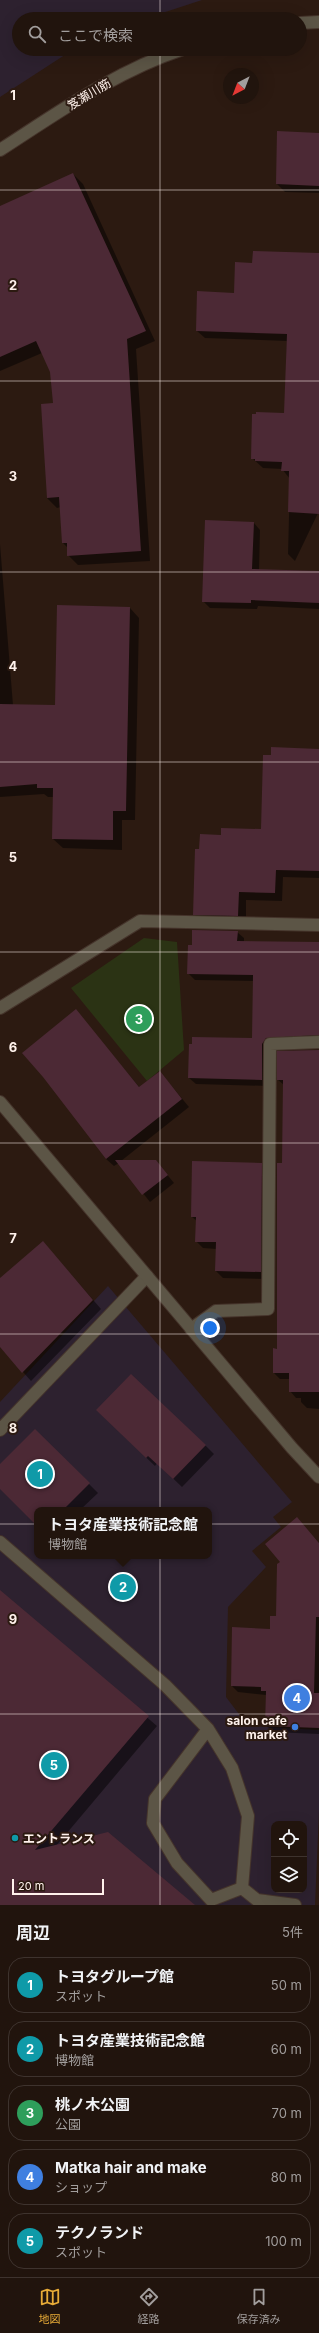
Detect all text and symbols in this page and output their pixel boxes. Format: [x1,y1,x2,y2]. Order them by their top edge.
search box [12,12,307,56]
icon: search [26,23,48,45]
text: ここで検索 [58,26,133,45]
north arrow [223,68,259,104]
street label: 笈瀬川筋 [65,75,113,113]
text: 1 [10,87,16,103]
text: 2 [9,277,17,293]
text: 3 [9,468,17,484]
text: 4 [9,658,18,674]
text: 5 [9,849,17,865]
pin: 3 [126,1004,152,1034]
text: 6 [9,1039,17,1055]
text: 7 [9,1230,17,1246]
your location [200,1318,220,1338]
text: 8 [9,1420,17,1436]
pin: 1 [27,1459,53,1489]
popup [34,1507,212,1559]
text: トヨタ産業技術記念館 [48,1515,198,1534]
text: 博物館 [48,1536,87,1552]
pin: 2 [110,1572,136,1602]
text: 9 [9,1611,17,1627]
pin: 4 [284,1683,310,1713]
place label: salon cafe market [227,1713,288,1742]
marker: salon cafe market [290,1722,300,1732]
pin: 5 [41,1750,67,1780]
map controls [271,1821,307,1893]
button: locate [271,1821,307,1857]
place label: エントランス [23,1831,95,1846]
marker: エントランス [10,1833,20,1843]
button: layers [271,1857,307,1893]
scale bar [12,1877,104,1896]
text: 20 m [18,1879,44,1893]
text: 周辺 [16,1923,50,1943]
text: 5件 [282,1924,303,1940]
text: トヨタグループ館 [55,1967,174,1986]
text: 1 [27,1977,33,1993]
text: 50 m [271,1977,302,1993]
text: スポット [55,1988,107,2004]
text: トヨタ産業技術記念館 [55,2031,205,2050]
text: 2 [26,2041,34,2057]
text: 60 m [271,2041,302,2057]
text: 博物館 [55,2052,94,2068]
text: 桃ノ木公園 [55,2095,130,2114]
text: 3 [26,2105,34,2121]
text: 70 m [272,2105,302,2121]
text: 公園 [55,2116,81,2132]
text: Matka hair and make [55,2158,207,2177]
text: 4 [26,2169,34,2185]
text: 80 m [271,2169,302,2185]
text: ショップ [55,2179,107,2195]
text: テクノランド [55,2223,144,2242]
text: 5 [26,2233,34,2249]
text: 100 m [265,2233,302,2249]
text: スポット [55,2244,107,2260]
tab: 地図 [39,2286,61,2326]
tab: 経路 [138,2286,160,2326]
tab: 保存済み [237,2286,281,2326]

